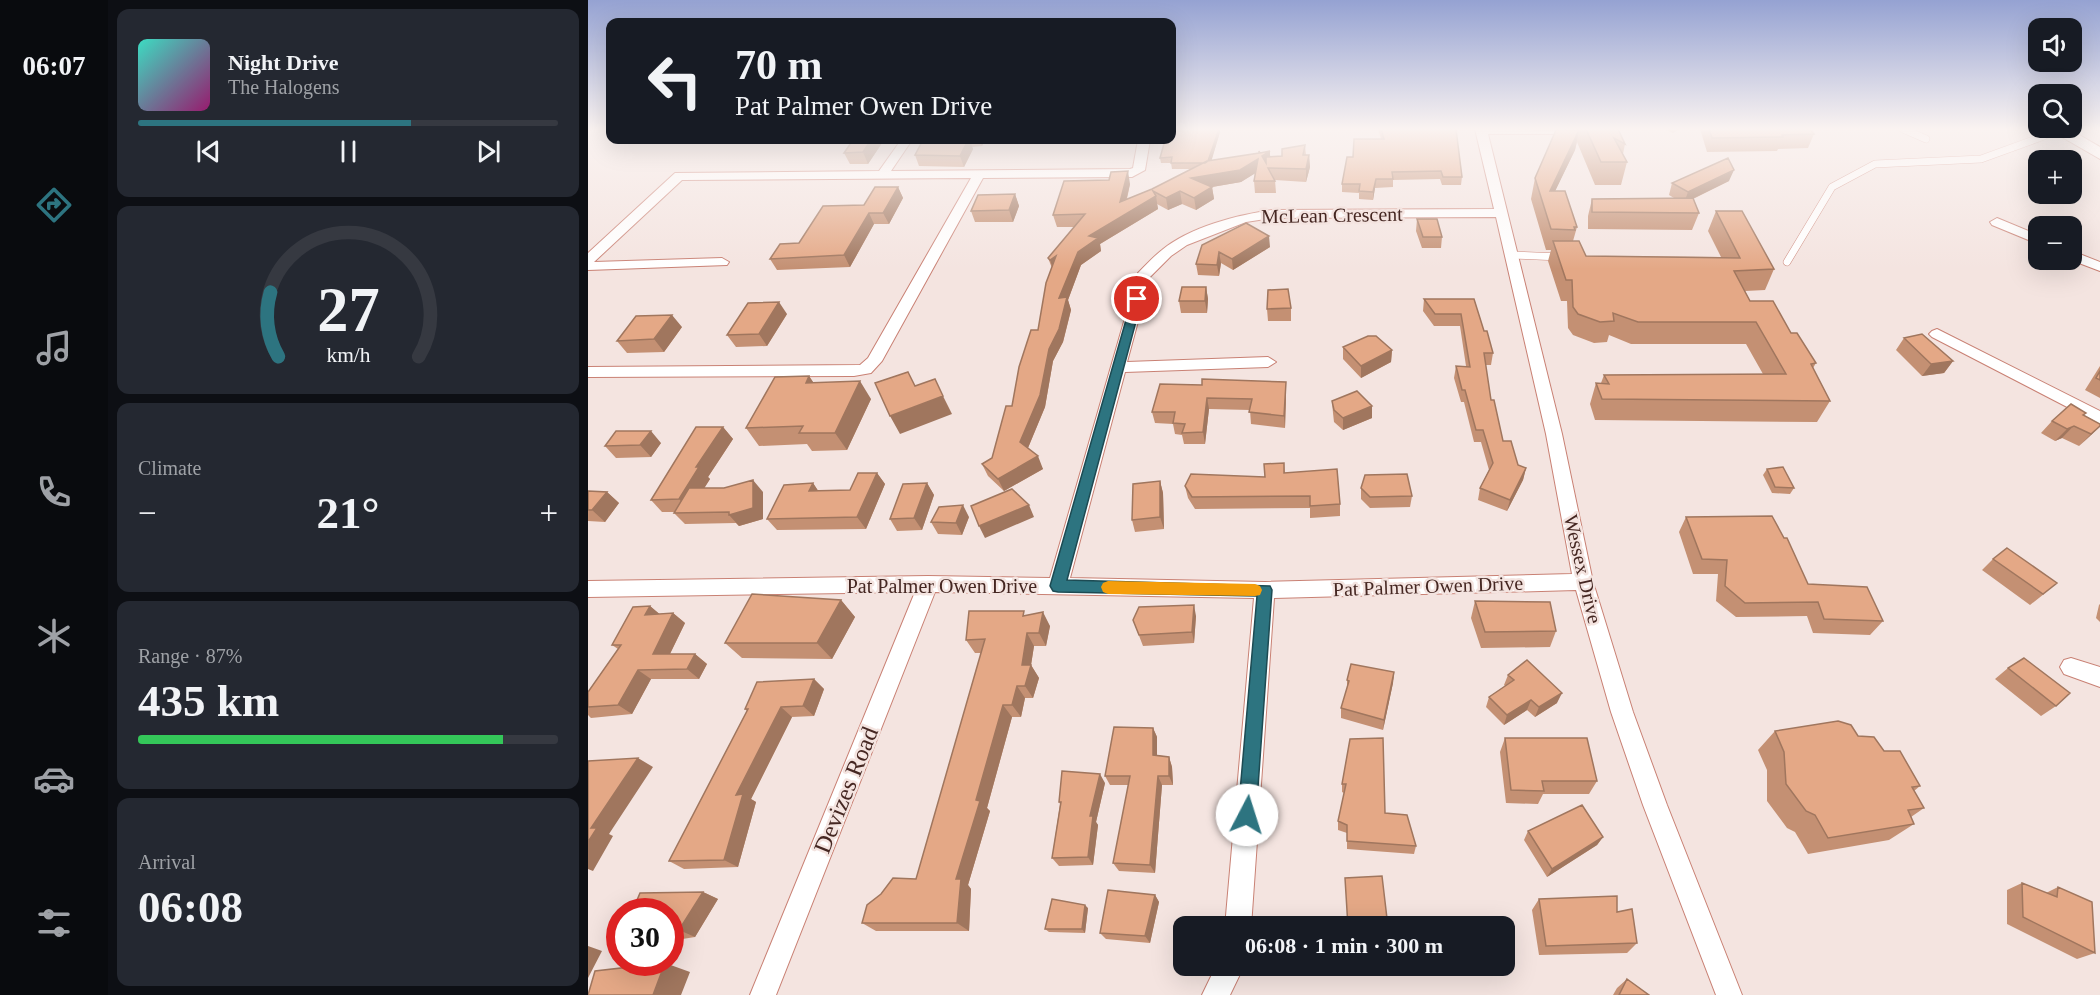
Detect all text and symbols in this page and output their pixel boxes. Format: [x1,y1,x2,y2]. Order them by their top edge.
map controls [2028,18,2082,270]
button: sound [2028,18,2082,72]
icon: left [636,42,714,120]
text: 70 m [735,42,823,88]
text: Night Drive [228,50,339,75]
text: 06:07 [23,51,86,81]
text: The Halogens [228,76,340,98]
button: search [2028,84,2082,138]
text: Pat Palmer Owen Drive [735,91,992,121]
icon: previous [192,135,225,168]
icon: pause [332,135,365,168]
icon: next [472,135,505,168]
button: + [2028,150,2082,204]
icon: directions [33,184,75,226]
street label: McLean Crescent [1261,203,1403,227]
button: − [2028,216,2082,270]
pin [1111,273,1162,324]
text: 27 [317,275,379,344]
icon: arrive [1120,282,1153,315]
icon: music [33,327,75,369]
text: km/h [326,344,370,368]
text: Climate [138,457,201,479]
icon: phone [33,471,75,513]
text: 21° [317,488,380,538]
text: − [138,495,157,531]
text: + [539,495,558,531]
street label: Wessex Drive [1560,512,1606,626]
street label: Pat Palmer Owen Drive [1332,572,1524,600]
street label: Pat Palmer Owen Drive [847,575,1037,597]
icon: climate [33,615,75,657]
text: Range · 87% [138,645,242,667]
text: 435 km [138,676,279,726]
street label: Devizes Road [809,723,883,857]
icon: car [33,758,75,800]
position arrow [1215,783,1279,847]
text: Arrival [138,851,196,873]
text: 06:08 [138,882,243,932]
speed limit sign: 30 [606,898,684,976]
icon: filters [33,902,75,944]
text: 06:08 · 1 min · 300 m [1245,933,1443,958]

